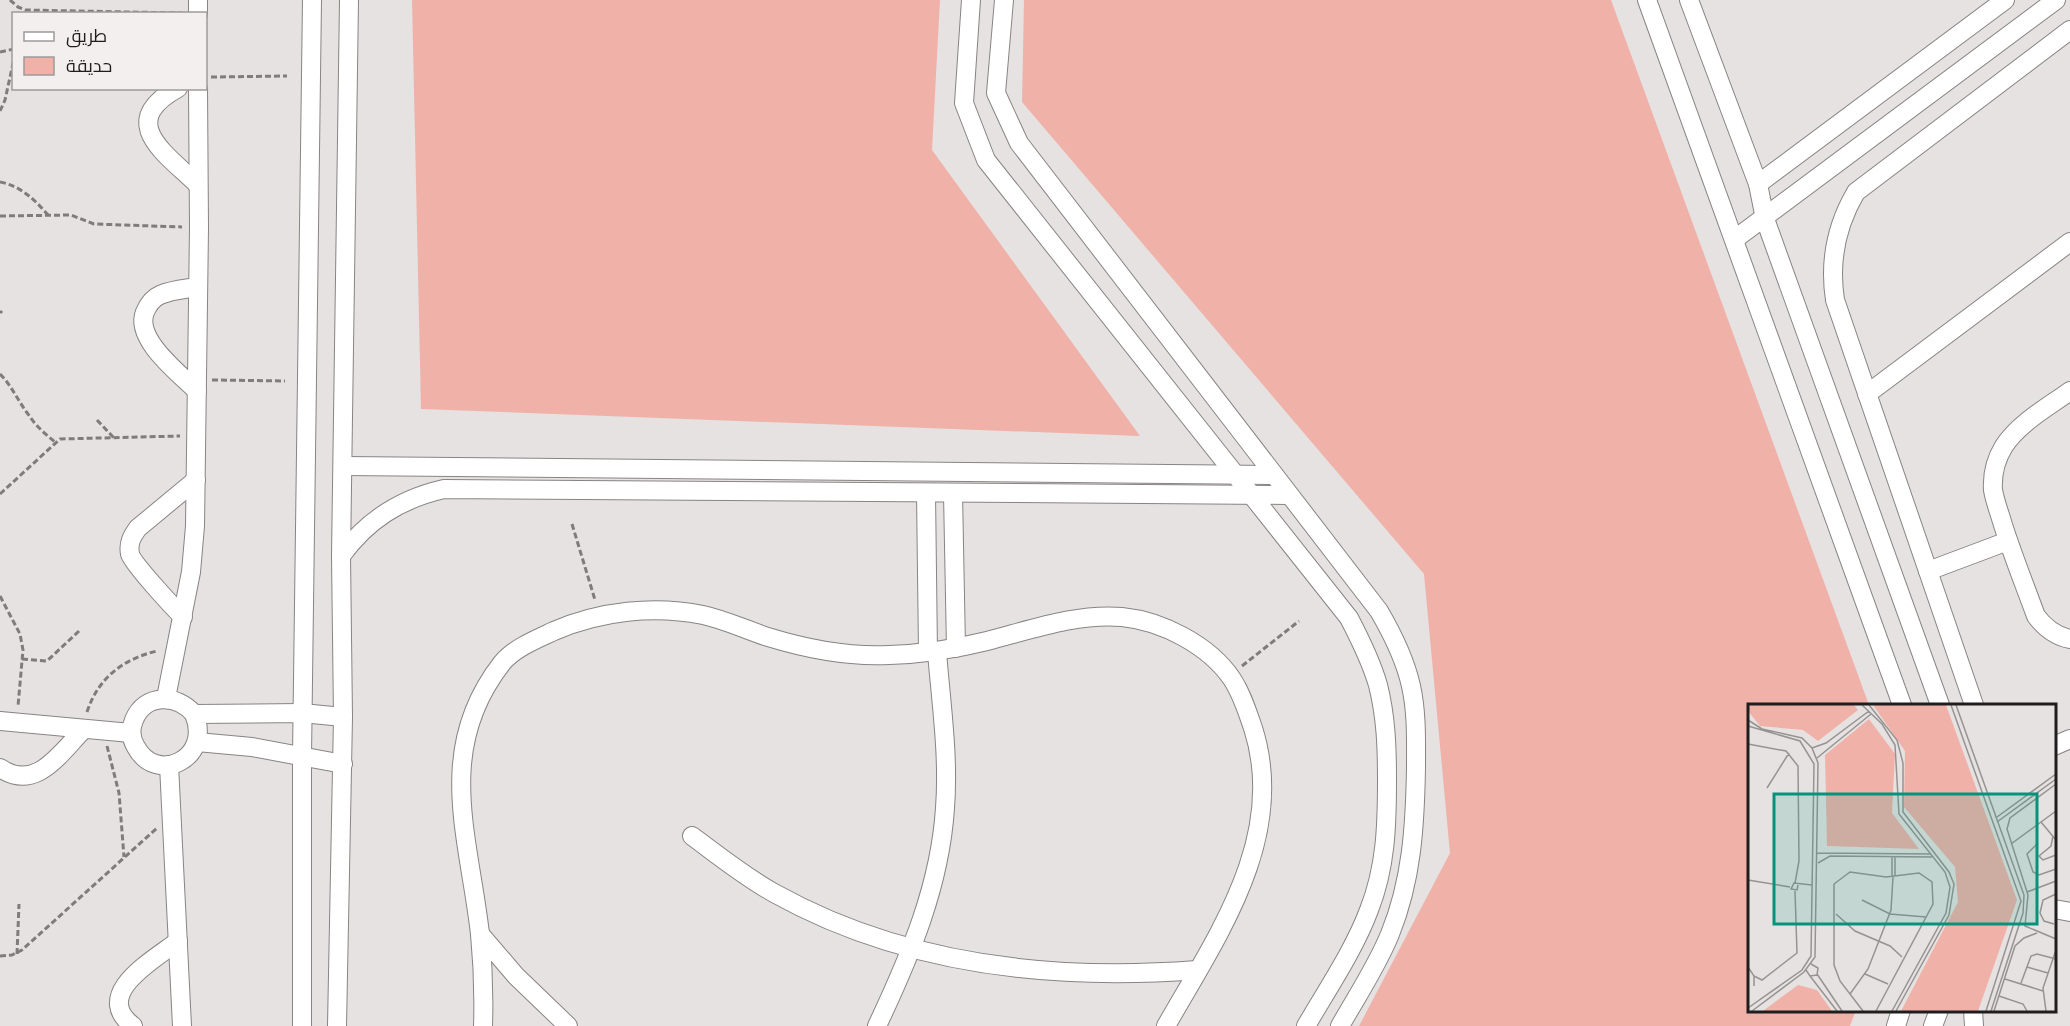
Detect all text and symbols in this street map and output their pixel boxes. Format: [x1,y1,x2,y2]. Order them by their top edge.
legend [12,12,207,90]
text: طريق [66,24,107,48]
text: حديقة [66,54,112,77]
inset map [1748,704,2055,1011]

